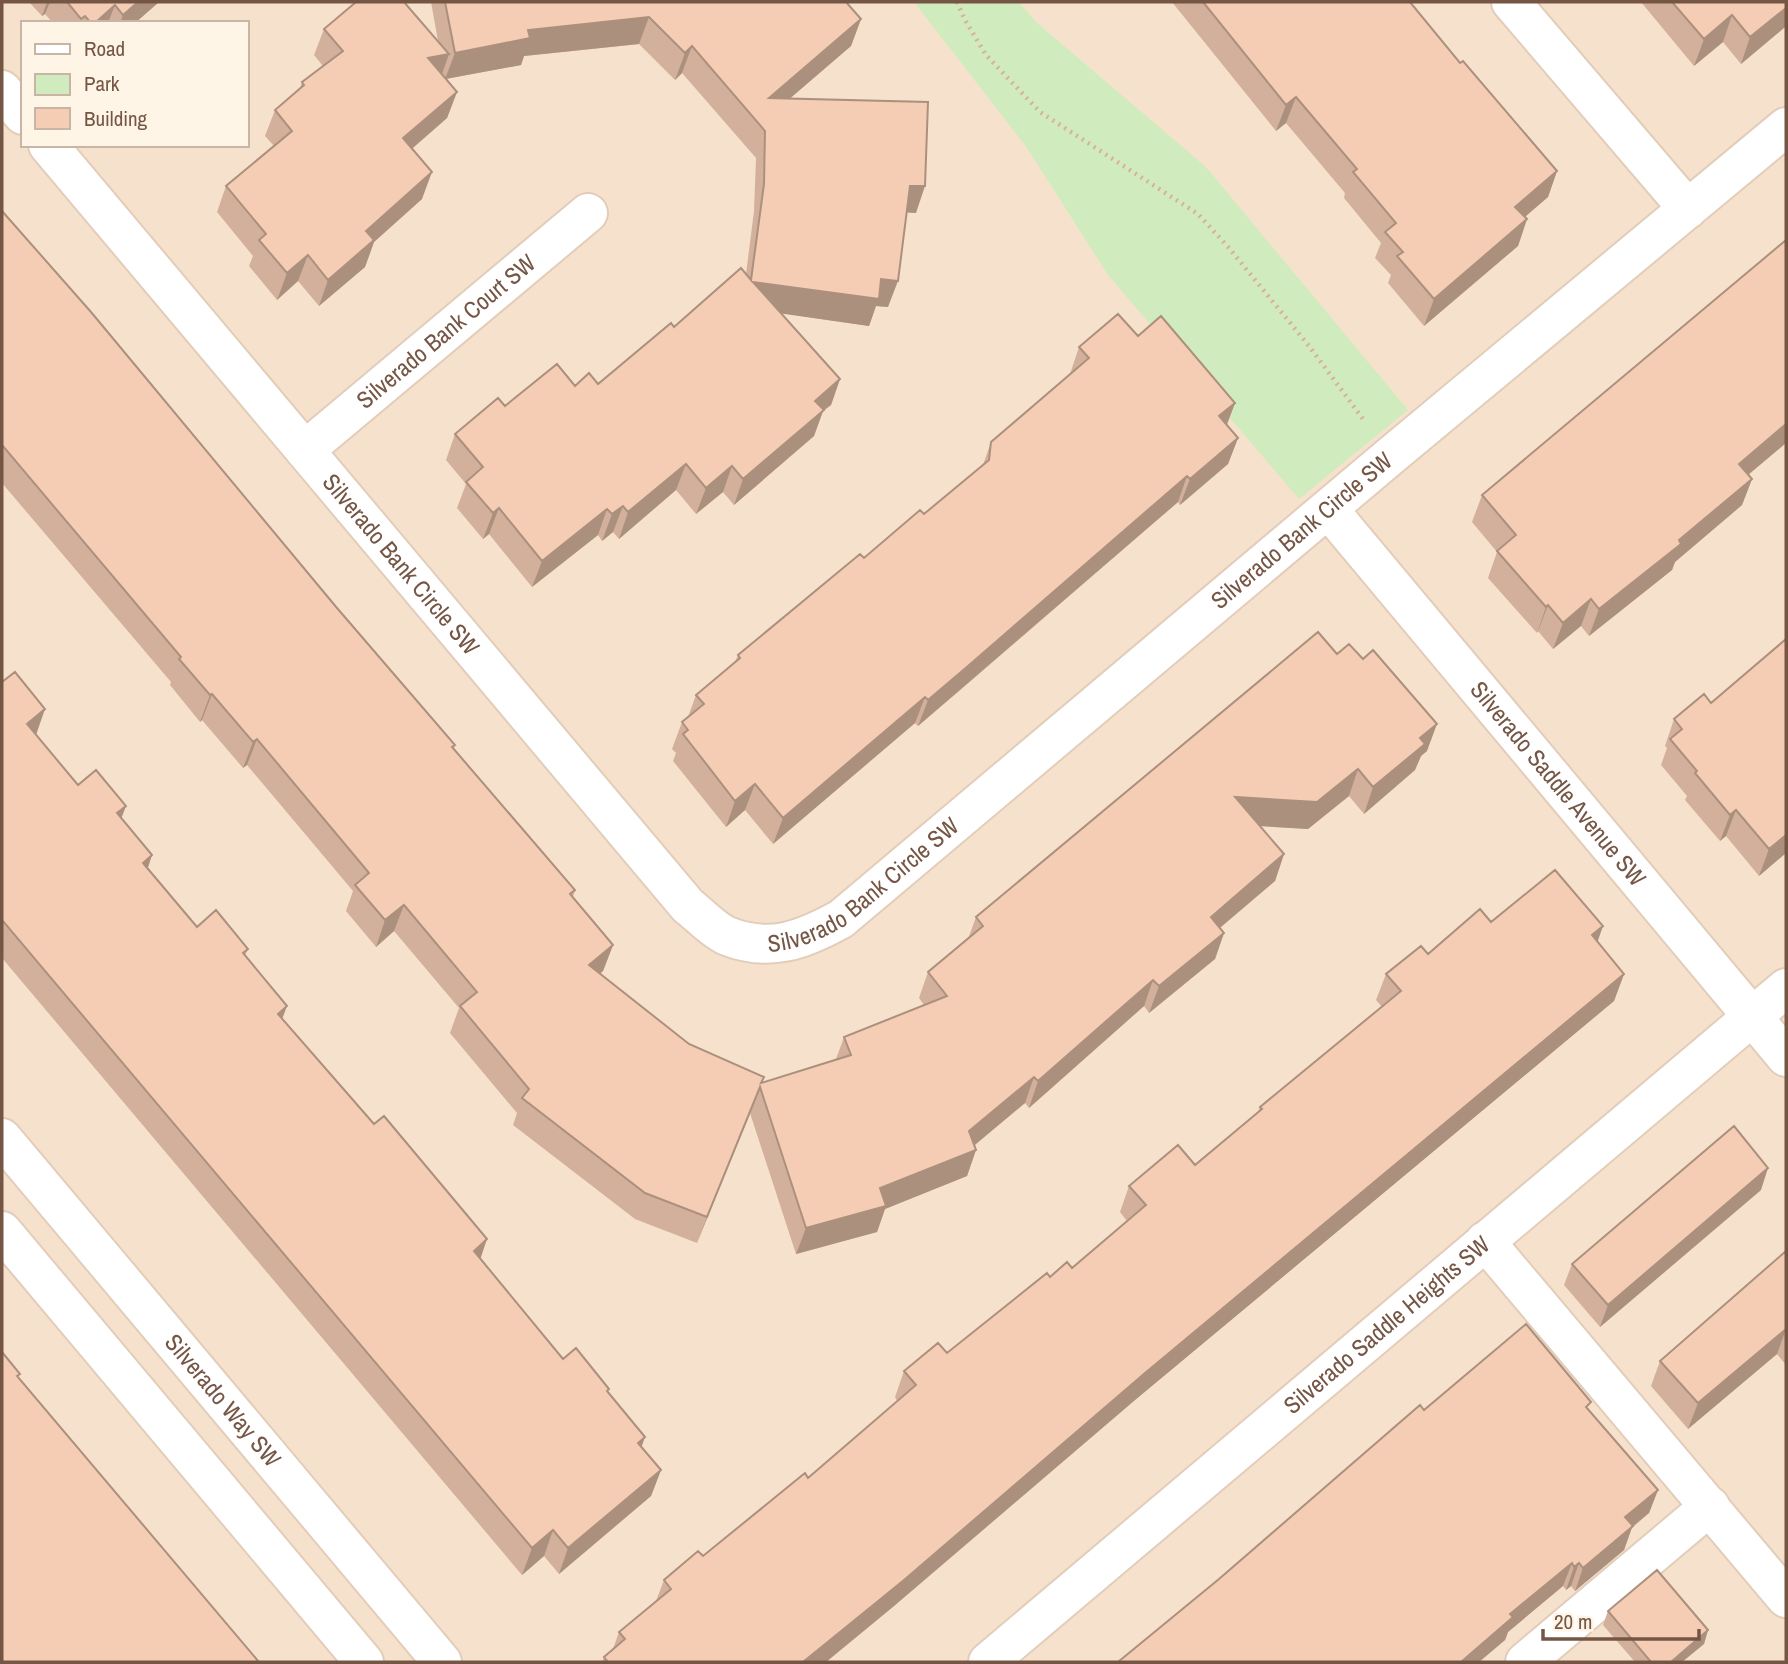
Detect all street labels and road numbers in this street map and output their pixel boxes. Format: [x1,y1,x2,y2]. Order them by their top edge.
street label: Silverado Bank Court SW [349,247,542,415]
street label: Silverado Bank Circle SW [1204,444,1399,616]
street label: Silverado Bank Circle SW [316,466,487,662]
street label: Silverado Saddle Avenue SW [1464,674,1654,893]
street label: Silverado Bank Circle SW [766,810,965,959]
street label: Silverado Saddle Heights SW [1276,1228,1496,1421]
street label: Silverado Way SW [158,1327,289,1474]

